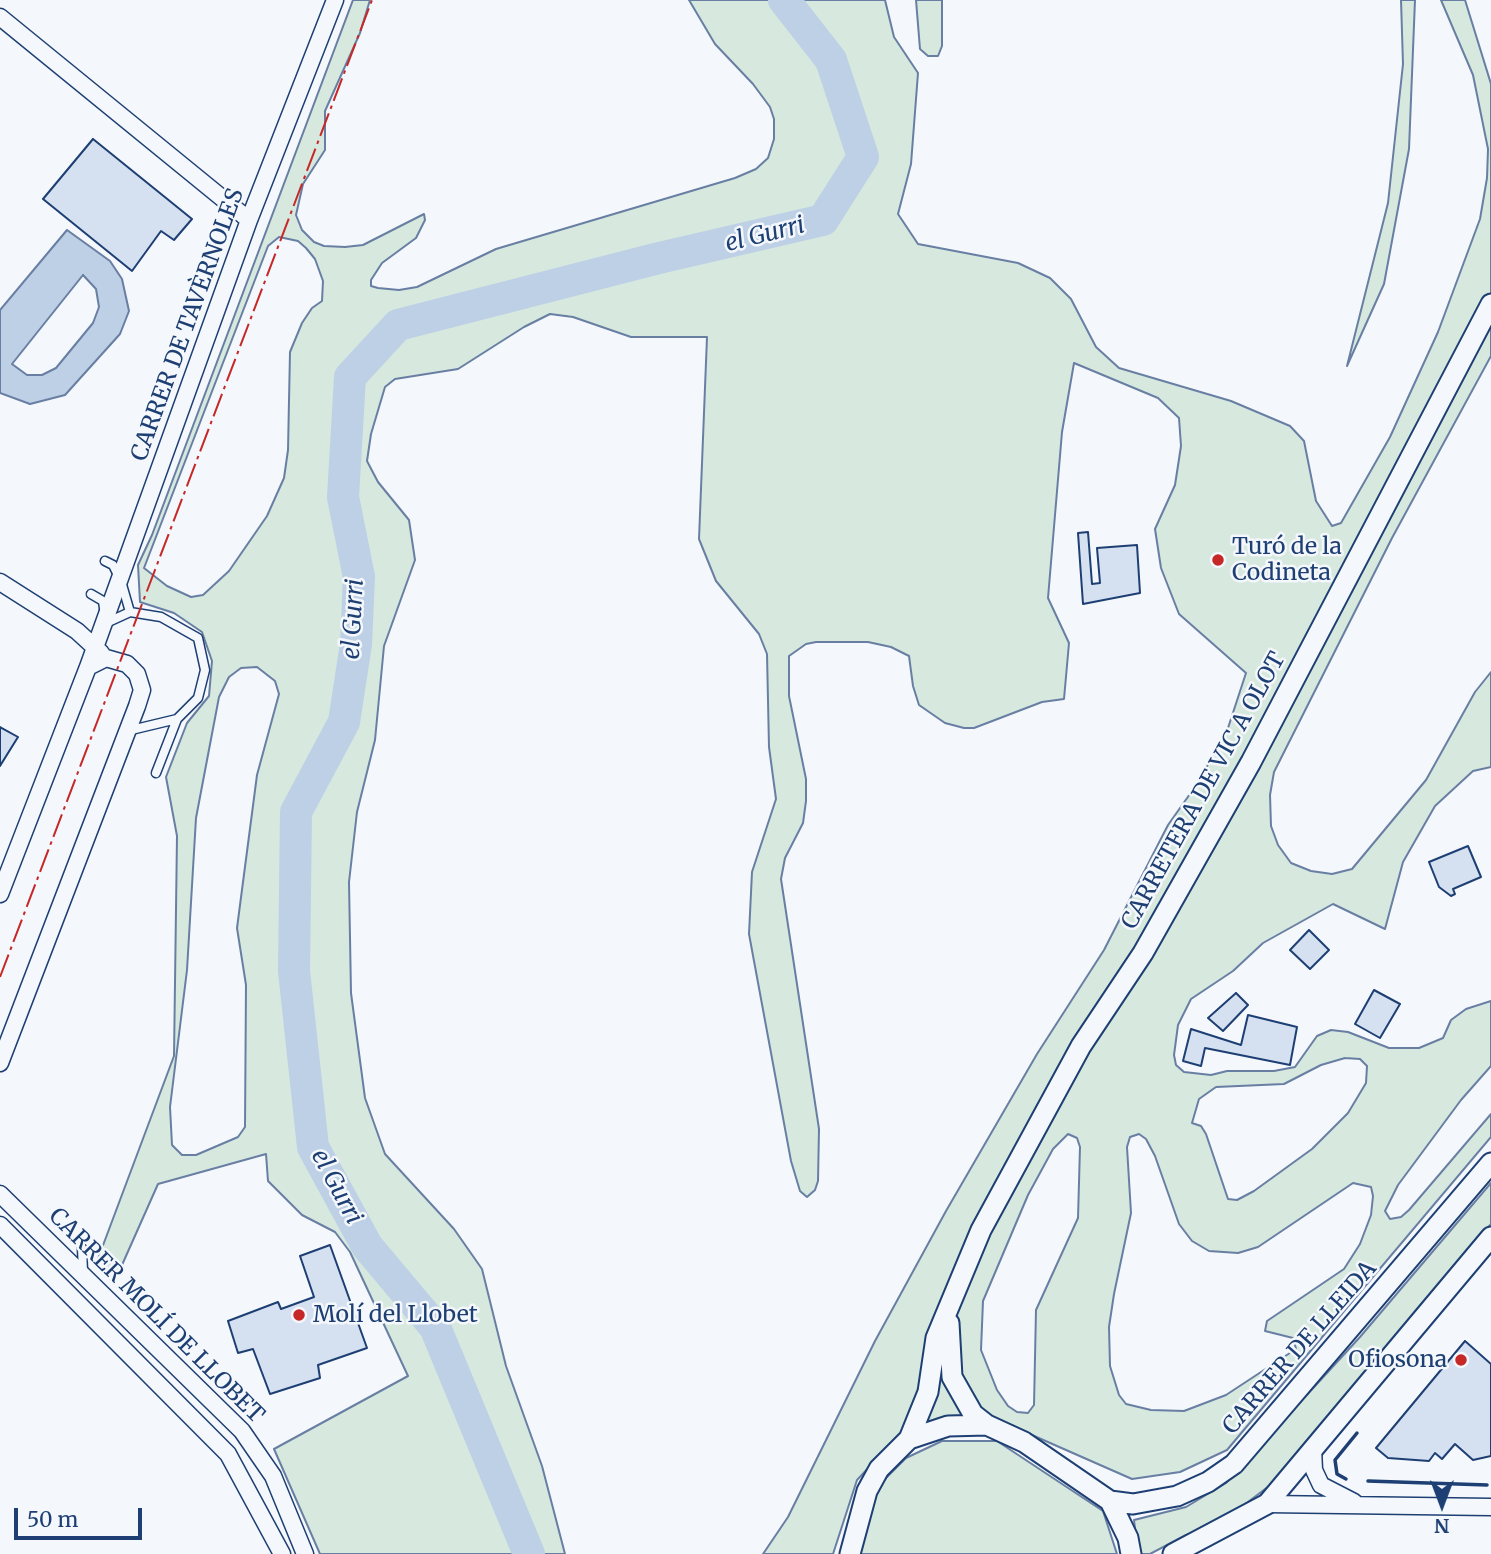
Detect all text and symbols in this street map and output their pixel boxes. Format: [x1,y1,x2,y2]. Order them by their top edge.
street label: CARRER DE TAVÈRNOLES [126,185,250,465]
water label: el Gurri [722,211,808,259]
place label: Turó de la Codineta [1232,533,1342,587]
marker: Turó de la Codineta [1210,552,1226,568]
water label: el Gurri [338,578,370,660]
street label: CARRETERA DE VIC A OLOT [1116,648,1292,934]
water label: el Gurri [304,1145,368,1229]
street label: CARRER MOLÍ DE LLOBET [43,1203,269,1429]
street label: CARRER DE LLEIDA [1217,1256,1383,1440]
place label: Molí del Llobet [313,1301,478,1329]
marker: Molí del Llobet [291,1307,307,1323]
place label: Ofiosona [1348,1346,1447,1374]
marker: Ofiosona [1453,1352,1469,1368]
north arrow [1407,1470,1477,1540]
scale bar [18,1494,145,1538]
text: 50 m [27,1506,78,1533]
text: N [1435,1514,1450,1538]

